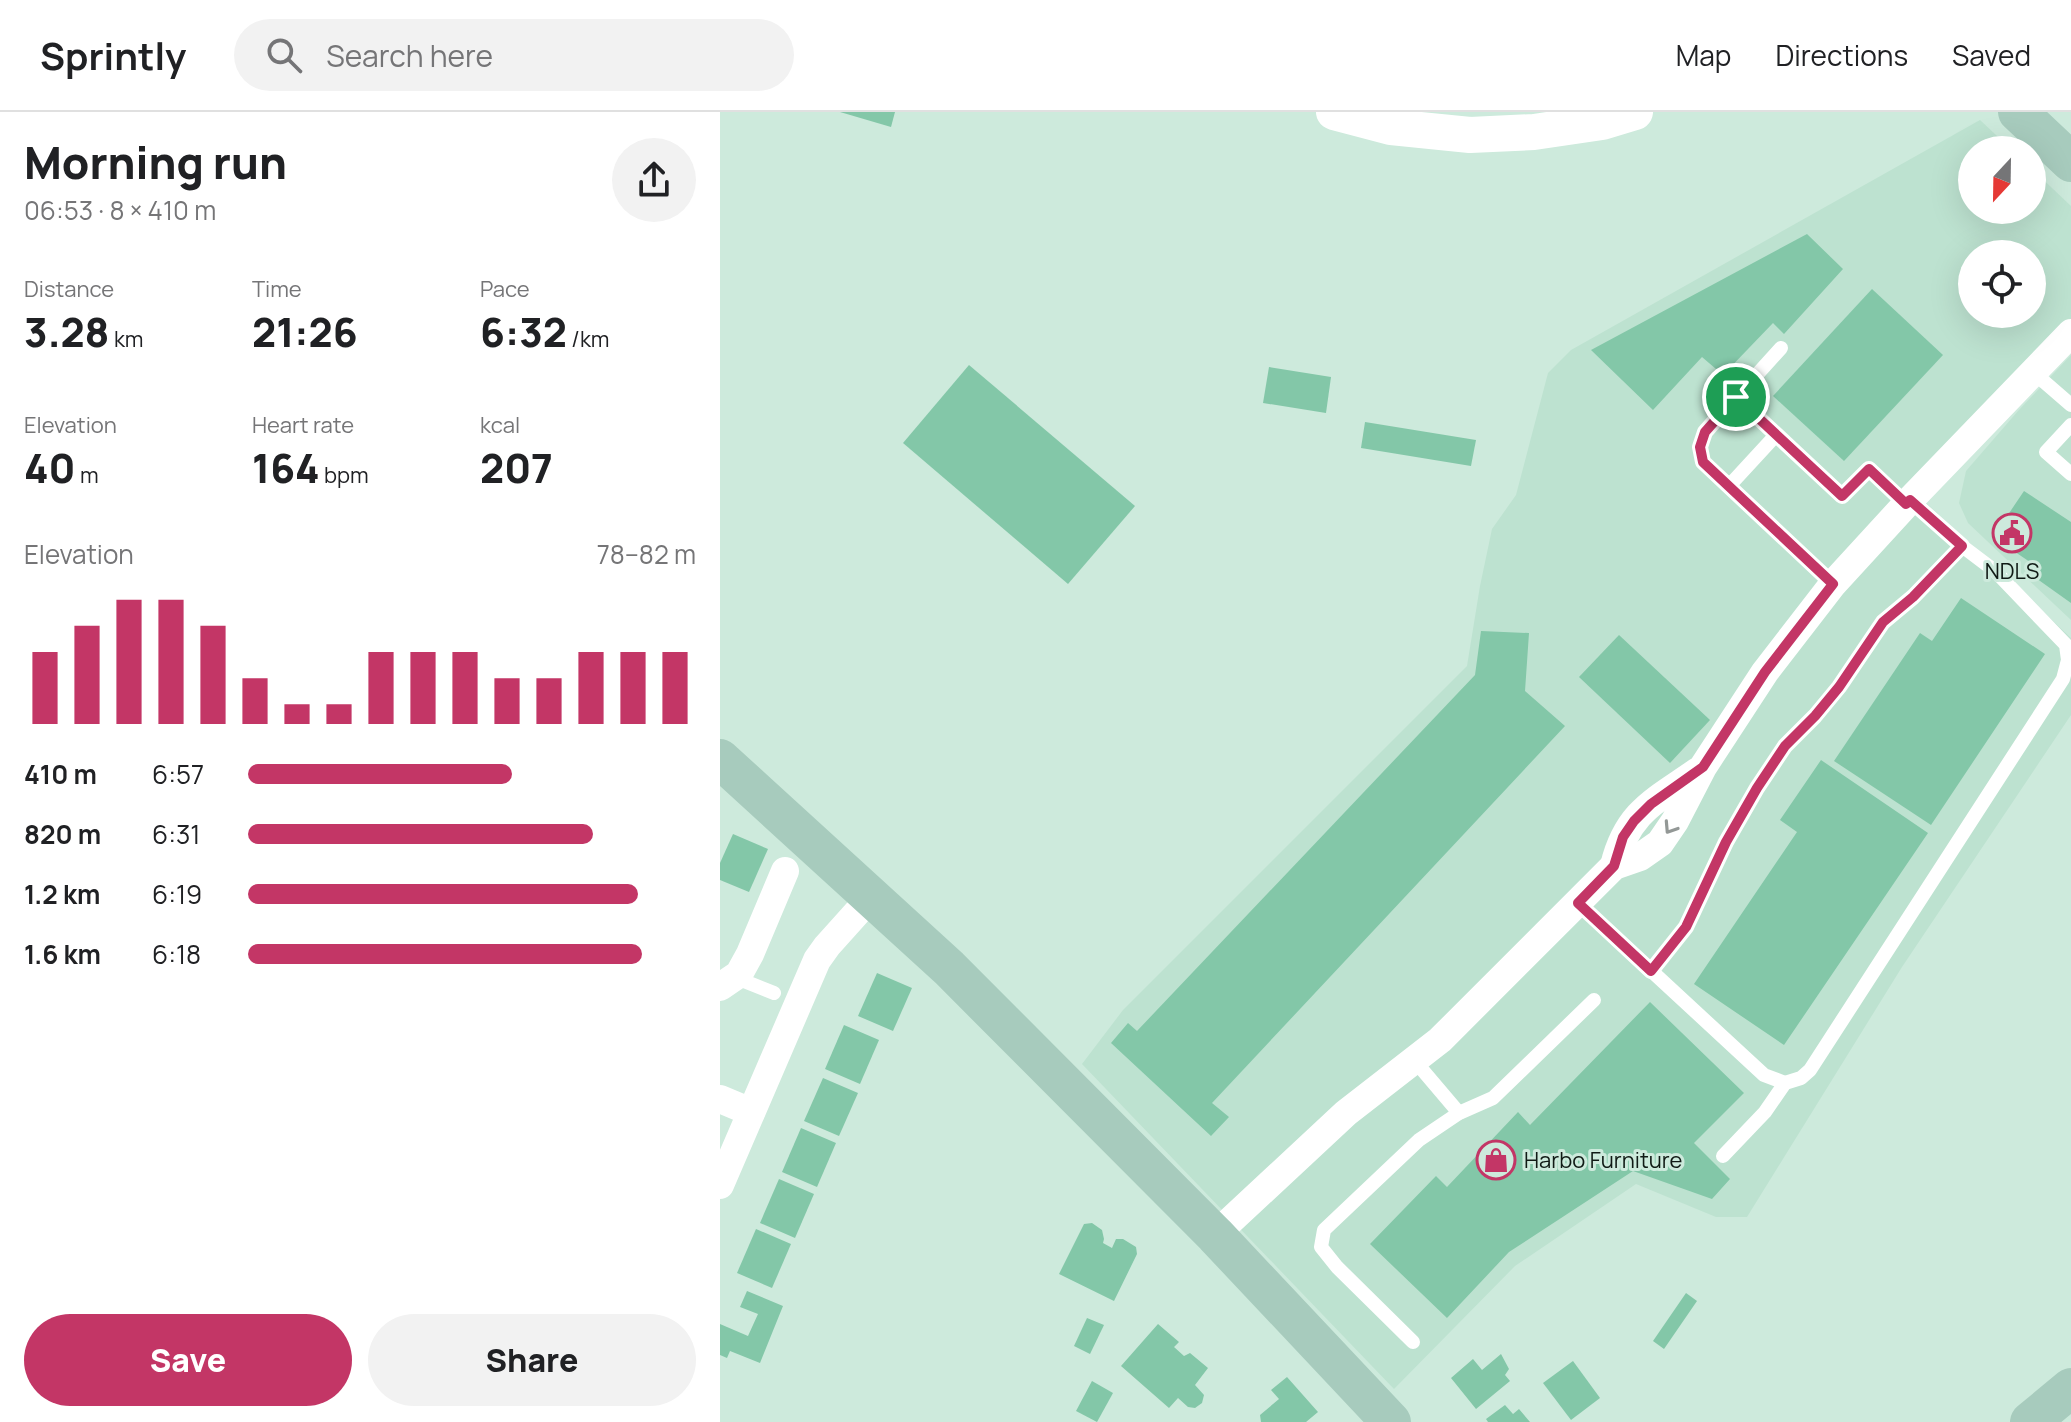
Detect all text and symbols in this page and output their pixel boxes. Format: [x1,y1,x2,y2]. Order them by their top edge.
search box [234,19,794,91]
text: Sprintly [40,29,186,81]
icon: search [262,33,306,77]
text: Search here [326,35,493,76]
text: Map [1676,36,1731,74]
text: Directions [1775,36,1908,74]
text: Saved [1952,36,2031,74]
text: Morning run [24,132,287,192]
north arrow [1958,136,2046,224]
map controls [1958,136,2046,328]
button: share [612,138,696,222]
text: 06:53 · 8 × 410 m [24,192,216,228]
button: locate [1958,240,2046,328]
text: Distance [24,274,114,304]
text: Time [252,274,302,304]
text: Pace [480,274,530,304]
text: 3.28 [24,304,110,359]
text: 21:26 [252,304,358,359]
text: 6:32 [480,304,567,359]
text: km [110,324,144,354]
text: /km [567,324,609,354]
pin [1702,363,1770,431]
icon: arrive [1714,375,1758,419]
text: Elevation [24,410,117,440]
text: Heart rate [252,410,354,440]
text: kcal [480,410,520,440]
text: 40 [24,440,76,495]
text: 164 [252,440,320,495]
text: 207 [480,440,553,495]
text: m [76,460,99,490]
text: bpm [320,460,369,490]
public building icon: NDLS [1991,512,2033,554]
text: Elevation [24,536,134,572]
text: 78–82 m [597,536,696,572]
place label: NDLS [1985,556,2039,586]
text: 410 m [24,756,97,792]
text: 6:57 [152,756,204,792]
text: 820 m [24,816,101,852]
text: 6:31 [152,816,200,852]
one-way arrow [1664,819,1679,834]
text: 1.2 km [24,876,100,912]
text: 6:19 [152,876,202,912]
text: 1.6 km [24,936,101,972]
text: 6:18 [152,936,201,972]
shop icon: Harbo Furniture [1475,1139,1517,1181]
place label: Harbo Furniture [1524,1145,1683,1175]
button: Save [24,1314,352,1406]
button: Share [368,1314,696,1406]

